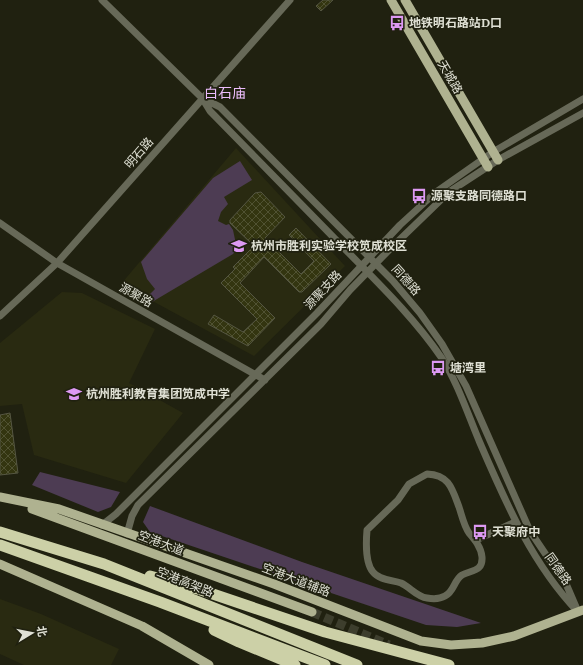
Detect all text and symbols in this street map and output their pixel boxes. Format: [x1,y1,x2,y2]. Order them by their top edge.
bus stop icon: 地铁明石路站D口 [388,14,406,32]
place label: 地铁明石路站D口 [409,15,502,30]
street label: 天城路 [435,57,466,96]
district label: 白石庙 [204,84,246,102]
street label: 明石路 [121,134,156,171]
bus stop icon: 源聚支路同德路口 [410,187,428,205]
place label: 源聚支路同德路口 [431,188,527,203]
school or university icon: 杭州市胜利实验学校笕成校区 [230,237,248,255]
place label: 杭州市胜利实验学校笕成校区 [251,238,407,253]
street label: 同德路 [389,261,424,298]
street label: 源聚支路 [301,267,344,312]
street label: 源聚路 [117,279,156,310]
bus stop icon: 塘湾里 [429,359,447,377]
place label: 塘湾里 [450,360,486,375]
school or university icon: 杭州胜利教育集团笕成中学 [65,385,83,403]
place label: 杭州胜利教育集团笕成中学 [86,386,230,401]
bus stop icon: 天聚府中 [471,523,489,541]
place label: 天聚府中 [492,524,540,539]
street label: 空港大道 [136,527,186,558]
street label: 同德路 [542,550,575,588]
street label: 空港大道辅路 [260,560,332,599]
street label: 空港高架路 [155,563,216,600]
north arrow [12,613,52,653]
text: 北 [34,625,50,638]

